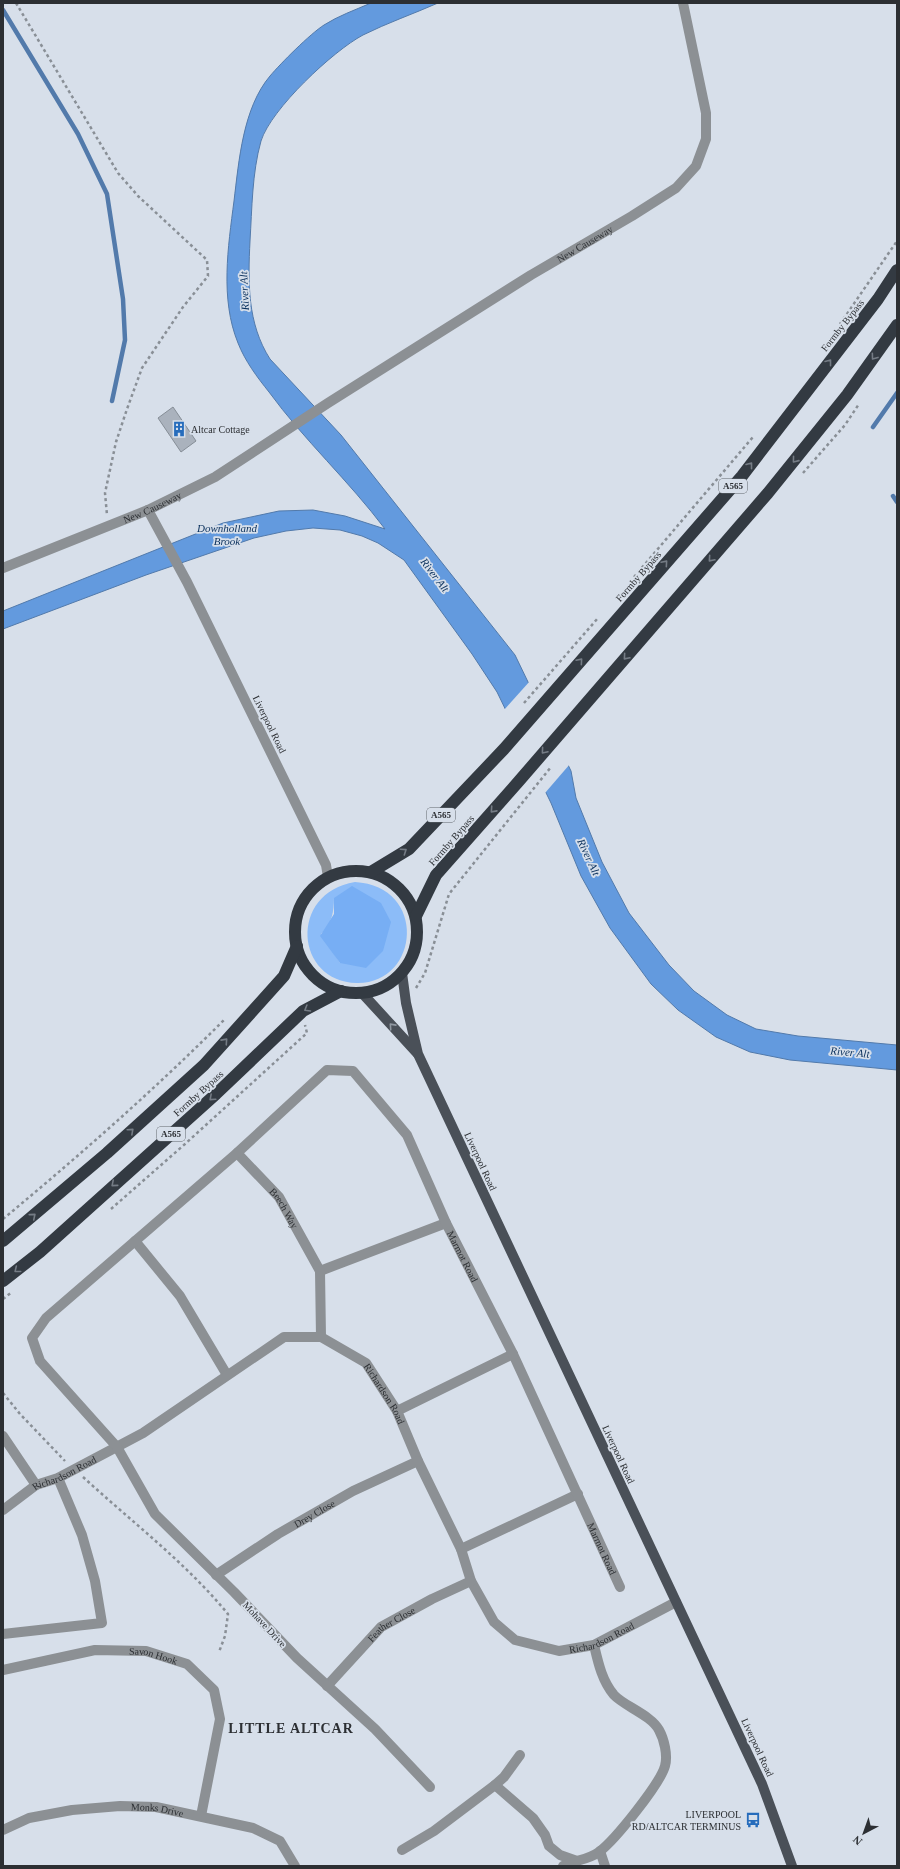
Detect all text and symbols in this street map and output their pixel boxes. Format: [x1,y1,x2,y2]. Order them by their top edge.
street label: New Causeway [555,224,615,265]
water label: River Alt [237,270,251,312]
street label: Formby Bypass [819,297,866,354]
one-way arrow [872,352,879,359]
one-way arrow [825,359,832,366]
building icon: Altcar Cottage [170,420,188,438]
place label: Altcar Cottage [191,424,250,435]
one-way arrow [792,455,799,462]
one-way arrow [746,462,753,469]
road number: A565 [719,479,747,493]
street label: New Causeway [122,490,183,525]
water label: Downholland Brook [196,522,257,547]
street label: Formby Bypass [614,549,663,604]
one-way arrow [708,554,715,561]
water label: River Alt [418,555,452,595]
one-way arrow [661,561,668,568]
one-way arrow [623,652,630,660]
one-way arrow [575,658,582,666]
street label: Liverpool Road [251,693,288,755]
one-way arrow [542,747,549,754]
one-way arrow [491,805,498,813]
road number: A565 [427,808,455,822]
street label: Formby Bypass [427,813,476,868]
water label: River Alt [575,836,603,878]
one-way arrow [400,848,407,856]
one-way arrow [304,1005,311,1012]
one-way arrow [389,1023,396,1031]
one-way arrow [220,1039,227,1046]
water label: River Alt [829,1044,871,1060]
street label: Formby Bypass [171,1068,226,1119]
one-way arrow [209,1093,217,1100]
road number: A565 [157,1127,185,1141]
one-way arrow [126,1129,134,1136]
street label: Liverpool Road [462,1130,499,1192]
one-way arrow [111,1179,119,1186]
street label: Beech Way [267,1186,300,1230]
one-way arrow [28,1214,36,1221]
street label: Marmot Road [445,1229,480,1284]
one-way arrow [15,1265,22,1272]
street label: Richardson Road [362,1361,407,1426]
street label: Liverpool Road [600,1423,637,1485]
street label: Richardson Road [30,1454,98,1492]
street label: Drey Close [292,1497,337,1530]
street label: Marmot Road [585,1521,619,1576]
street label: Mohave Drive [241,1599,289,1650]
street label: Feather Close [365,1604,417,1644]
street label: Richardson Road [568,1620,636,1655]
street label: Savon Hook [129,1646,179,1667]
street label: Liverpool Road [739,1716,776,1778]
district label: LITTLE ALTCAR [228,1721,354,1736]
street label: Monks Drive [131,1801,185,1819]
place label: LIVERPOOL RD/ALTCAR TERMINUS [632,1809,741,1832]
bus stop icon: LIVERPOOL RD/ALTCAR TERMINUS [744,1811,762,1829]
north arrow [844,1813,884,1853]
text: N [850,1833,864,1848]

